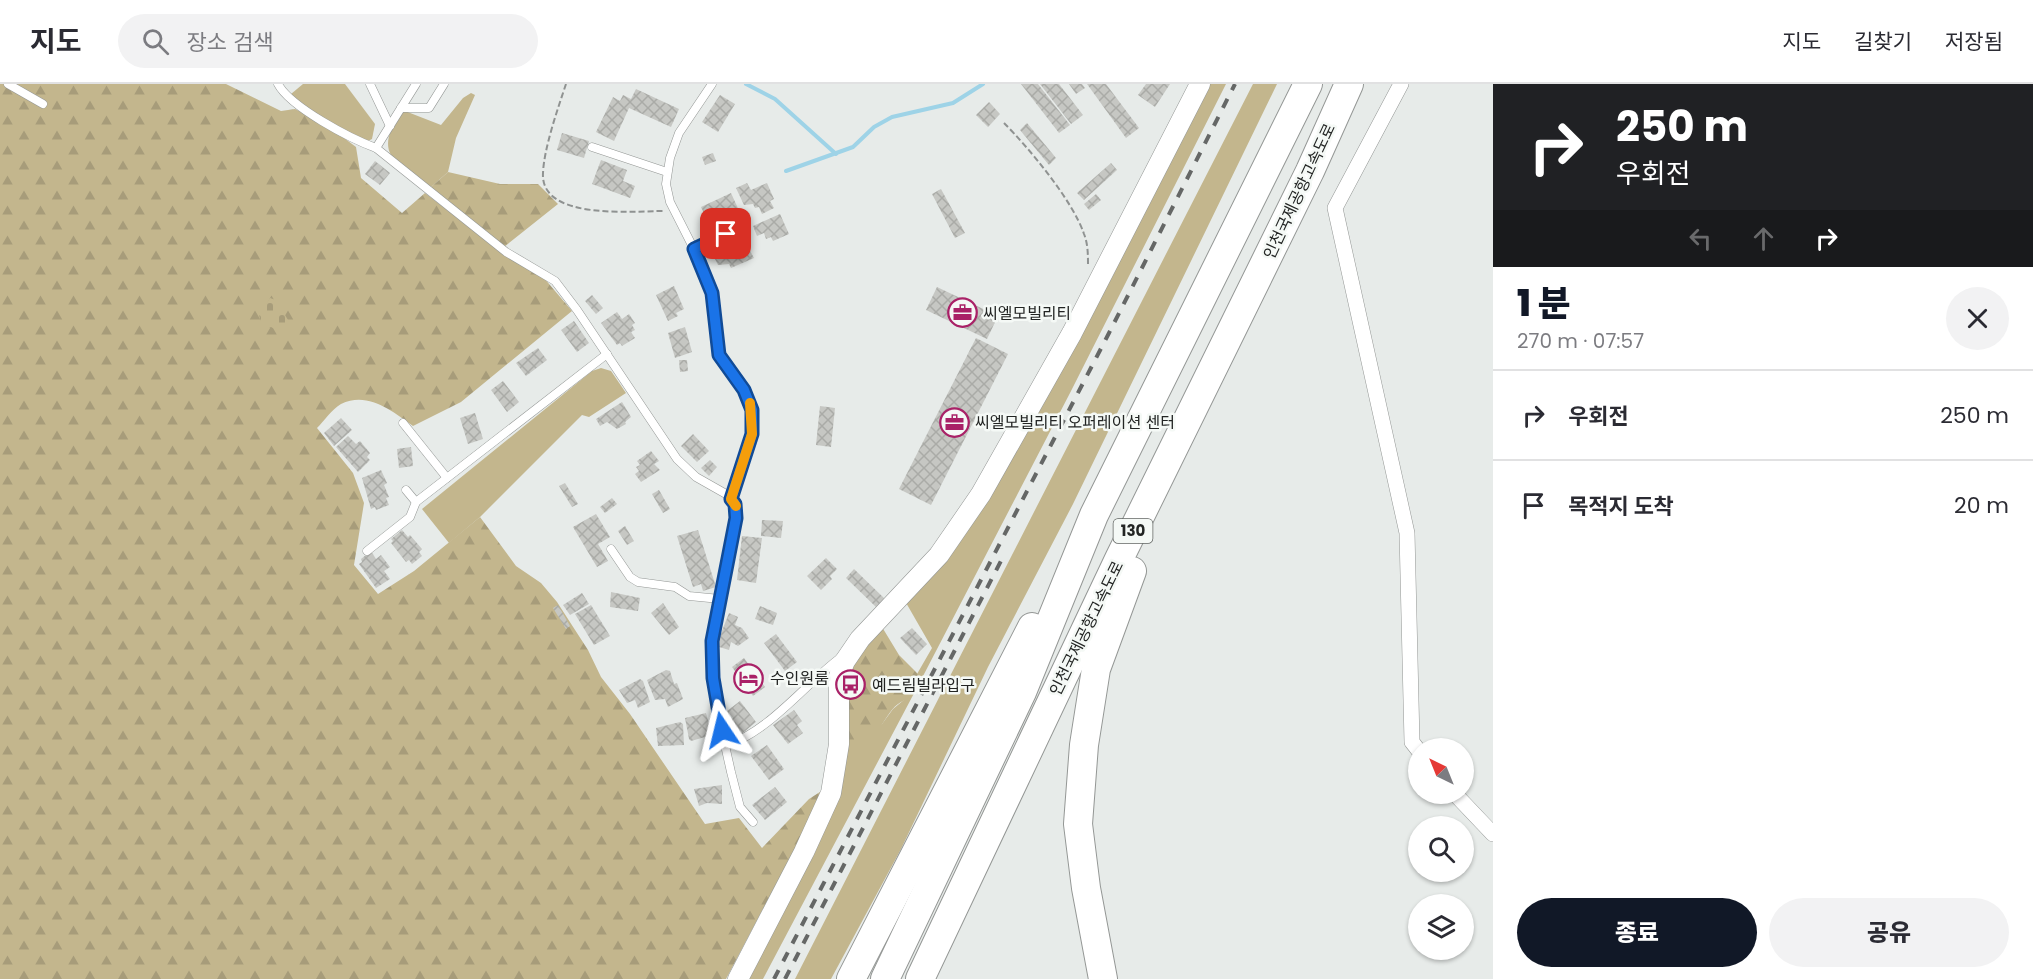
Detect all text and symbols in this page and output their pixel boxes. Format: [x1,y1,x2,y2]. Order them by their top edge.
search box [118,14,538,68]
text: 지도 [30,22,82,61]
icon: search [139,25,172,58]
text: 장소 검색 [187,27,273,58]
text: 지도 [1782,27,1821,56]
text: 길찾기 [1854,27,1912,56]
text: 저장됨 [1945,27,2003,56]
text: 250 m [1616,97,1748,156]
icon: right [1517,108,1595,186]
street label: 인천국제공항고속도로 [1258,119,1341,263]
text: 우회전 [1616,155,1691,192]
pin [700,208,751,259]
icon: arrive [709,217,742,250]
icon: left [1684,222,1717,255]
icon: ahead [1747,222,1780,255]
icon: right [1810,222,1843,255]
text: 1 분 [1517,278,1571,329]
button: close [1946,287,2009,350]
office icon: 씨엘모빌리티 [946,297,978,329]
place label: 씨엘모빌리티 [983,302,1071,325]
text: 270 m · 07:57 [1517,327,1644,355]
icon: right [1517,399,1550,432]
text: 250 m [1940,400,2009,431]
text: 우회전 [1568,401,1629,432]
office icon: 씨엘모빌리티 오퍼레이션 센터 [938,406,970,438]
place label: 씨엘모빌리티 오퍼레이션 센터 [975,411,1175,434]
icon: arrive [1517,489,1550,522]
text: 20 m [1954,490,2009,521]
text: 목적지 도착 [1568,491,1674,522]
road number: 130 [1114,519,1152,543]
street label: 인천국제공항고속도로 [1044,557,1129,699]
hotel icon: 수인원룸 [733,662,765,694]
place label: 수인원룸 [770,667,829,690]
bus stop icon: 예드림빌라입구 [835,669,867,701]
place label: 예드림빌라입구 [872,674,975,697]
position arrow [690,698,754,762]
north arrow [1408,738,1474,804]
map controls [1408,738,1474,960]
button: search [1408,816,1474,882]
button: layers [1408,894,1474,960]
button: 종료 [1517,898,1757,967]
button: 공유 [1769,898,2009,967]

